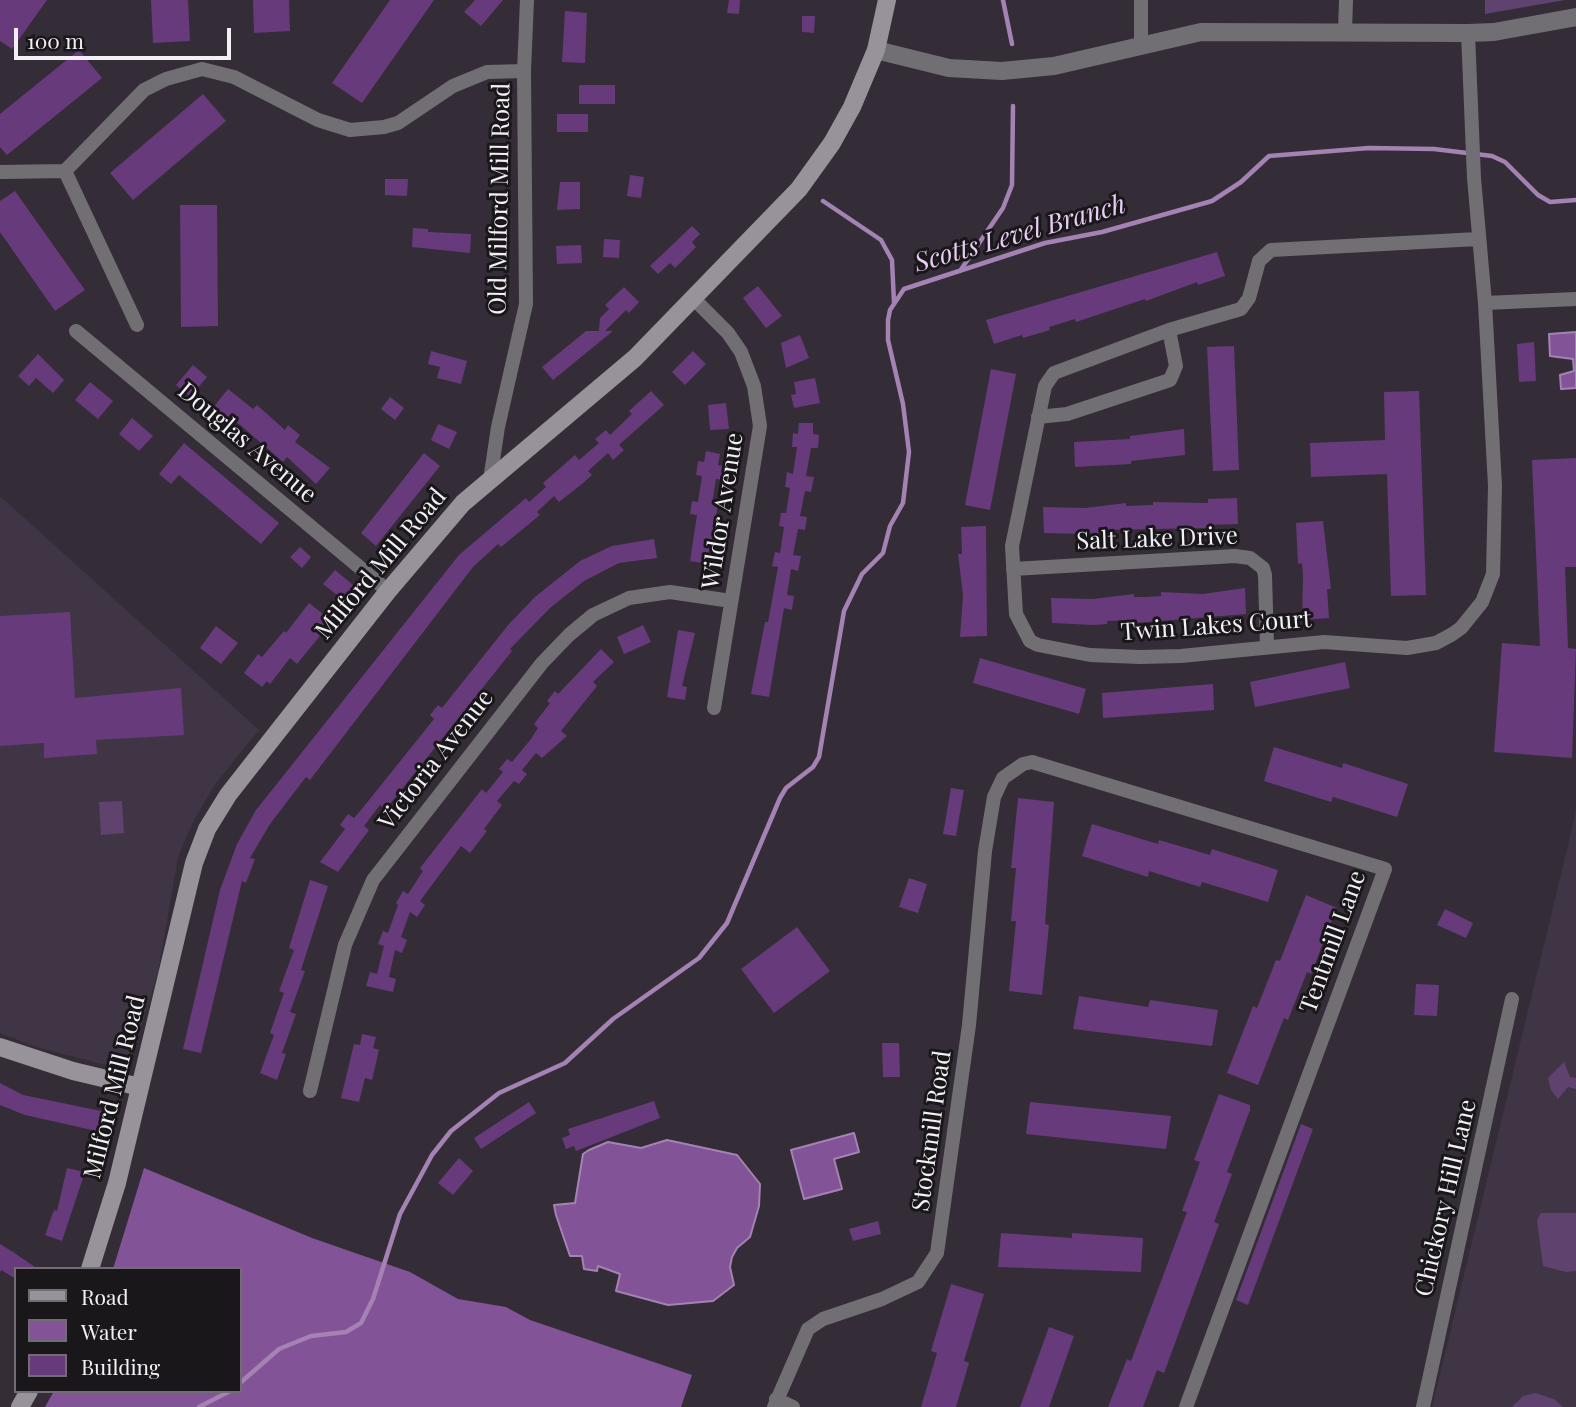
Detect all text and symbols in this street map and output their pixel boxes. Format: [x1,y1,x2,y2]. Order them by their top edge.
scale bar [18,14,234,58]
text: 100 m [27,26,84,54]
street label: Old Milford Mill Road [484,83,516,315]
water label: Scotts Level Branch [911,189,1129,279]
street label: Douglas Avenue [172,377,322,509]
street label: Wildor Avenue [696,431,750,591]
street label: Milford Mill Road [310,483,452,645]
street label: Salt Lake Drive [1076,522,1238,556]
street label: Twin Lakes Court [1120,605,1312,647]
street label: Victoria Avenue [372,684,500,836]
street label: Tentmill Lane [1294,867,1372,1017]
street label: Milford Mill Road [78,992,152,1182]
street label: Stockmill Road [906,1049,958,1213]
street label: Chickory Hill Lane [1409,1097,1483,1299]
legend [14,1267,242,1393]
text: Road [81,1282,129,1310]
text: Water [81,1317,137,1345]
text: Building [81,1352,160,1380]

